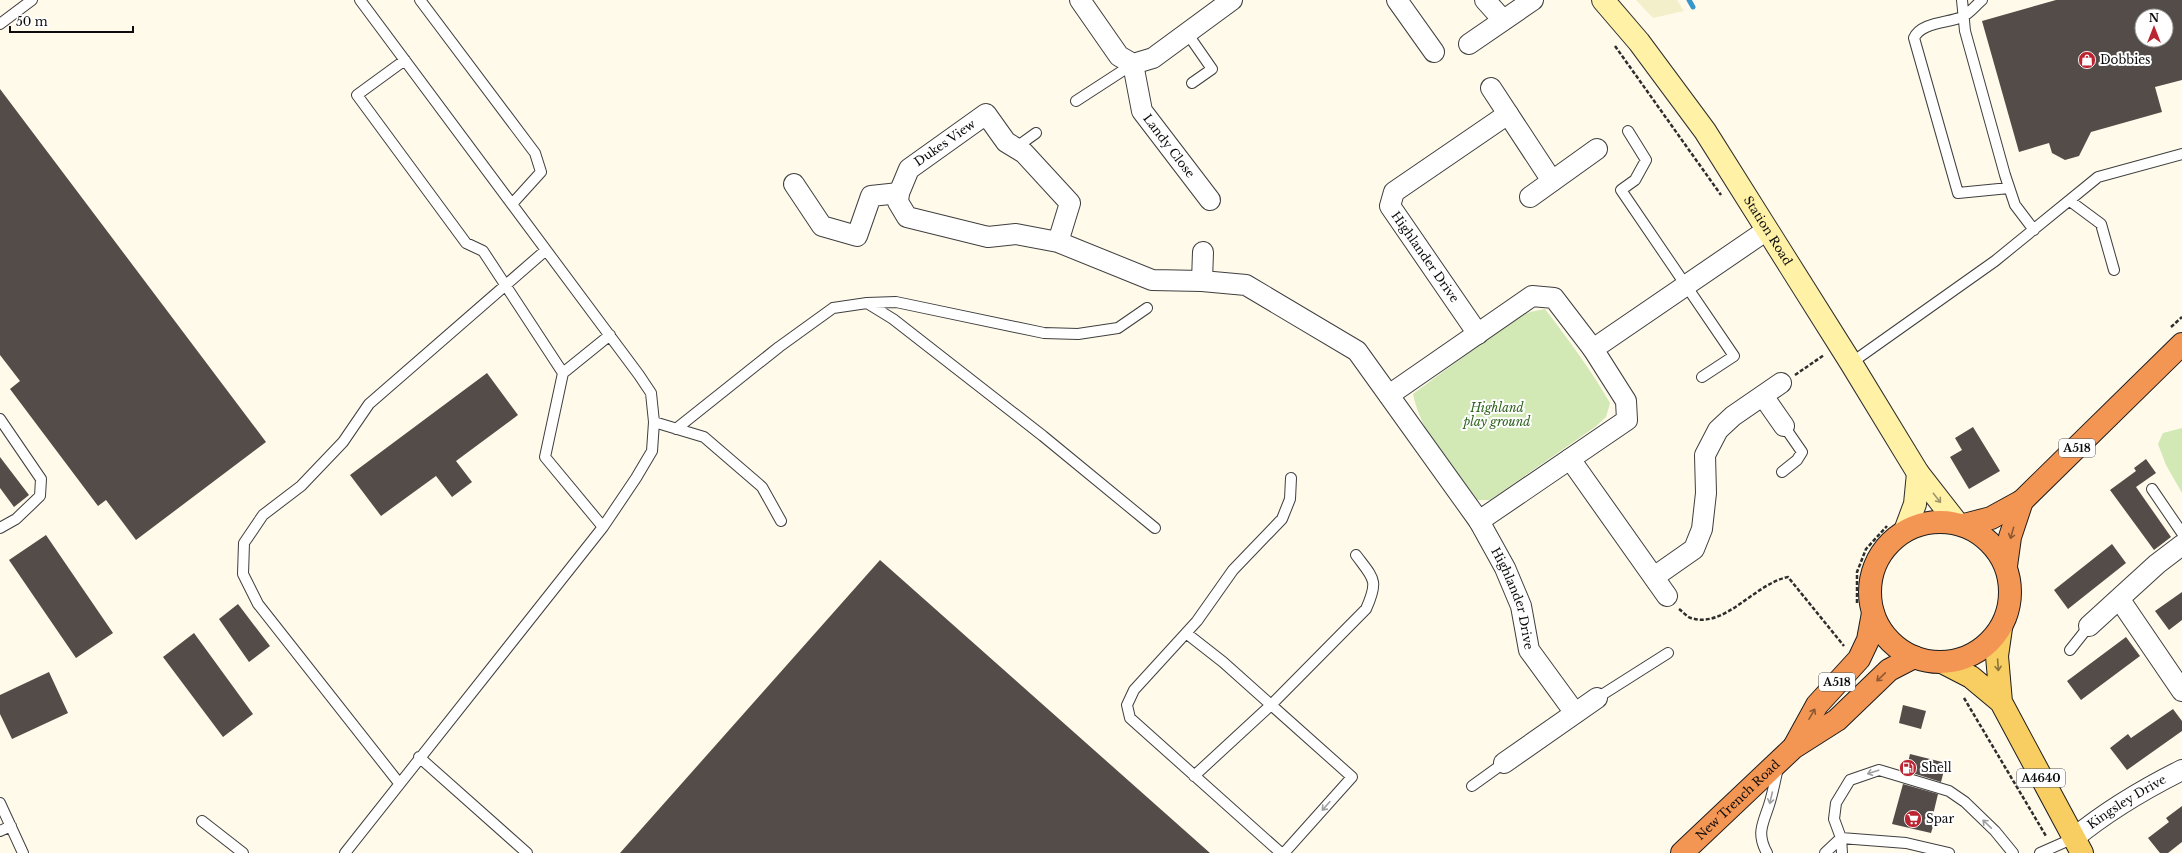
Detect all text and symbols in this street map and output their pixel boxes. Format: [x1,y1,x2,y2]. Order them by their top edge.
scale bar [10,8,133,34]
north arrow [2134,8,2174,48]
text: N [2149,11,2160,25]
text: 50 m [16,14,48,29]
shop icon: Dobbies [2077,50,2097,70]
place label: Dobbies [2100,52,2151,67]
street label: Landy Close [1140,111,1198,181]
street label: Dukes View [911,116,979,169]
street label: Station Road [1741,193,1796,268]
street label: Highlander Drive [1388,208,1462,305]
park label: Highland play ground [1462,400,1531,429]
road number: A518 [2059,439,2095,457]
one-way arrow [1933,492,1942,503]
one-way arrow [2008,527,2015,540]
street label: Highlander Drive [1488,545,1537,651]
one-way arrow [1994,658,2002,671]
road number: A518 [1819,673,1855,691]
one-way arrow [1876,673,1886,682]
one-way arrow [1809,708,1817,720]
street label: New Trench Road [1693,757,1783,843]
fuel station icon: Shell [1898,758,1918,778]
place label: Shell [1921,760,1952,775]
one-way arrow [1867,769,1880,776]
road number: A4640 [2017,769,2065,787]
street label: Kingsley Drive [2084,771,2169,832]
one-way arrow [1766,791,1774,804]
one-way arrow [1322,800,1331,810]
supermarket icon: Spar [1903,809,1923,829]
place label: Spar [1926,811,1954,826]
one-way arrow [1982,819,1992,828]

